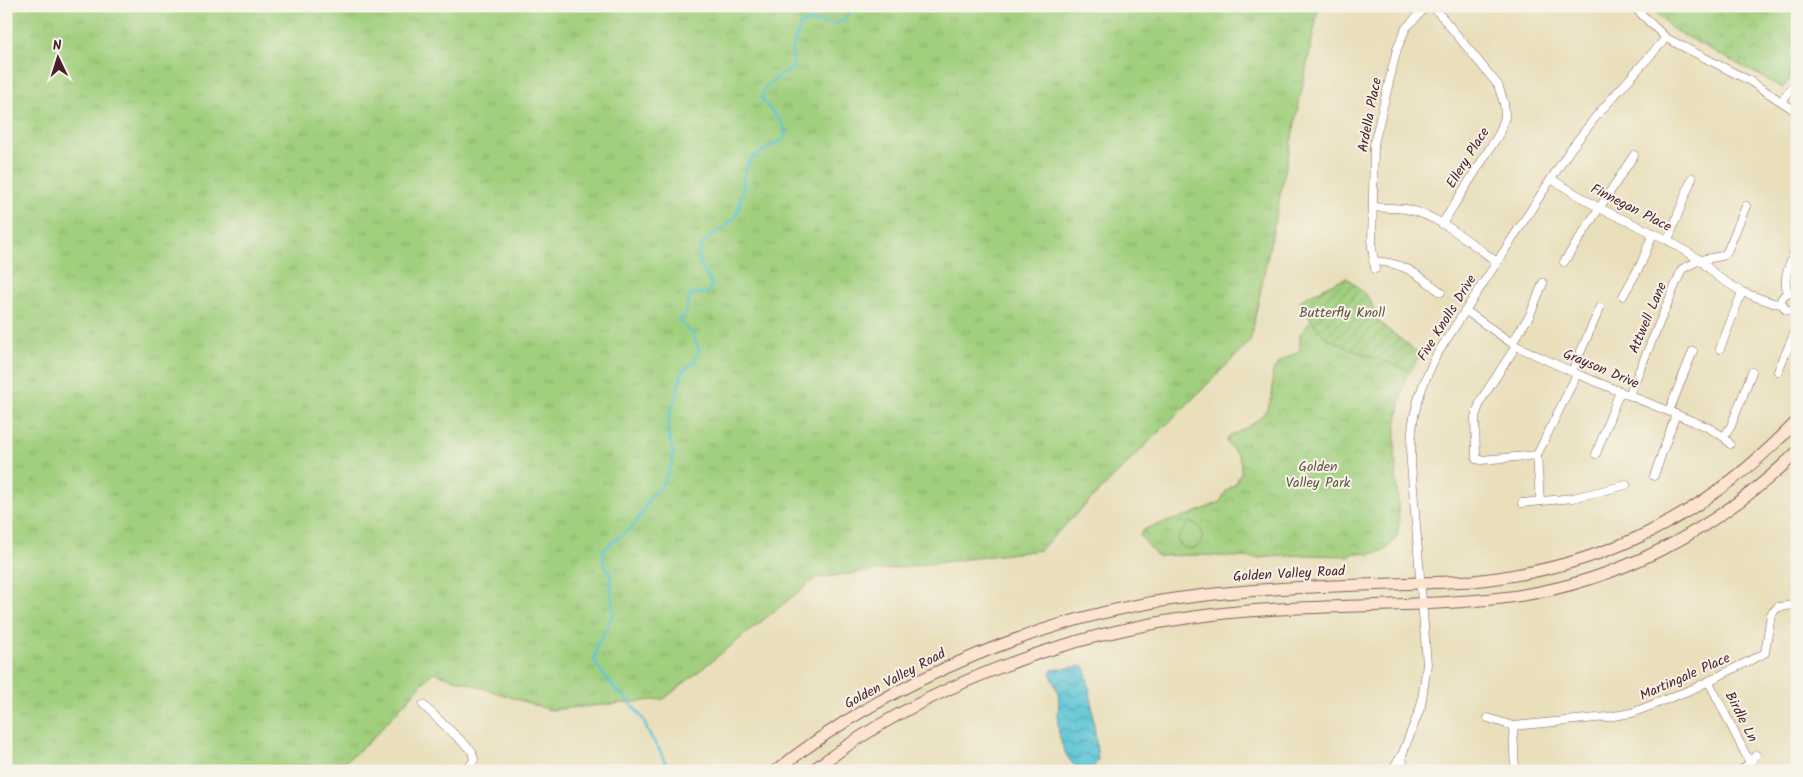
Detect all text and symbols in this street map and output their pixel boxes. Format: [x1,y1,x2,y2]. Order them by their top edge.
north arrow [32,32,82,82]
text: N [52,35,62,57]
street label: Ardella Place [1352,75,1388,154]
street label: Ellery Place [1441,123,1496,193]
street label: Finnegan Place [1587,178,1676,238]
street label: Five Knolls Drive [1412,270,1483,365]
street label: Attwell Lane [1623,278,1673,357]
park label: Butterfly Knoll [1299,302,1386,324]
street label: Grayson Drive [1559,343,1643,395]
park label: Golden Valley Park [1286,456,1351,494]
street label: Golden Valley Road [1232,560,1347,588]
street label: Golden Valley Road [840,642,951,715]
street label: Martingale Place [1636,647,1734,707]
street label: Birdle Ln [1719,688,1763,746]

